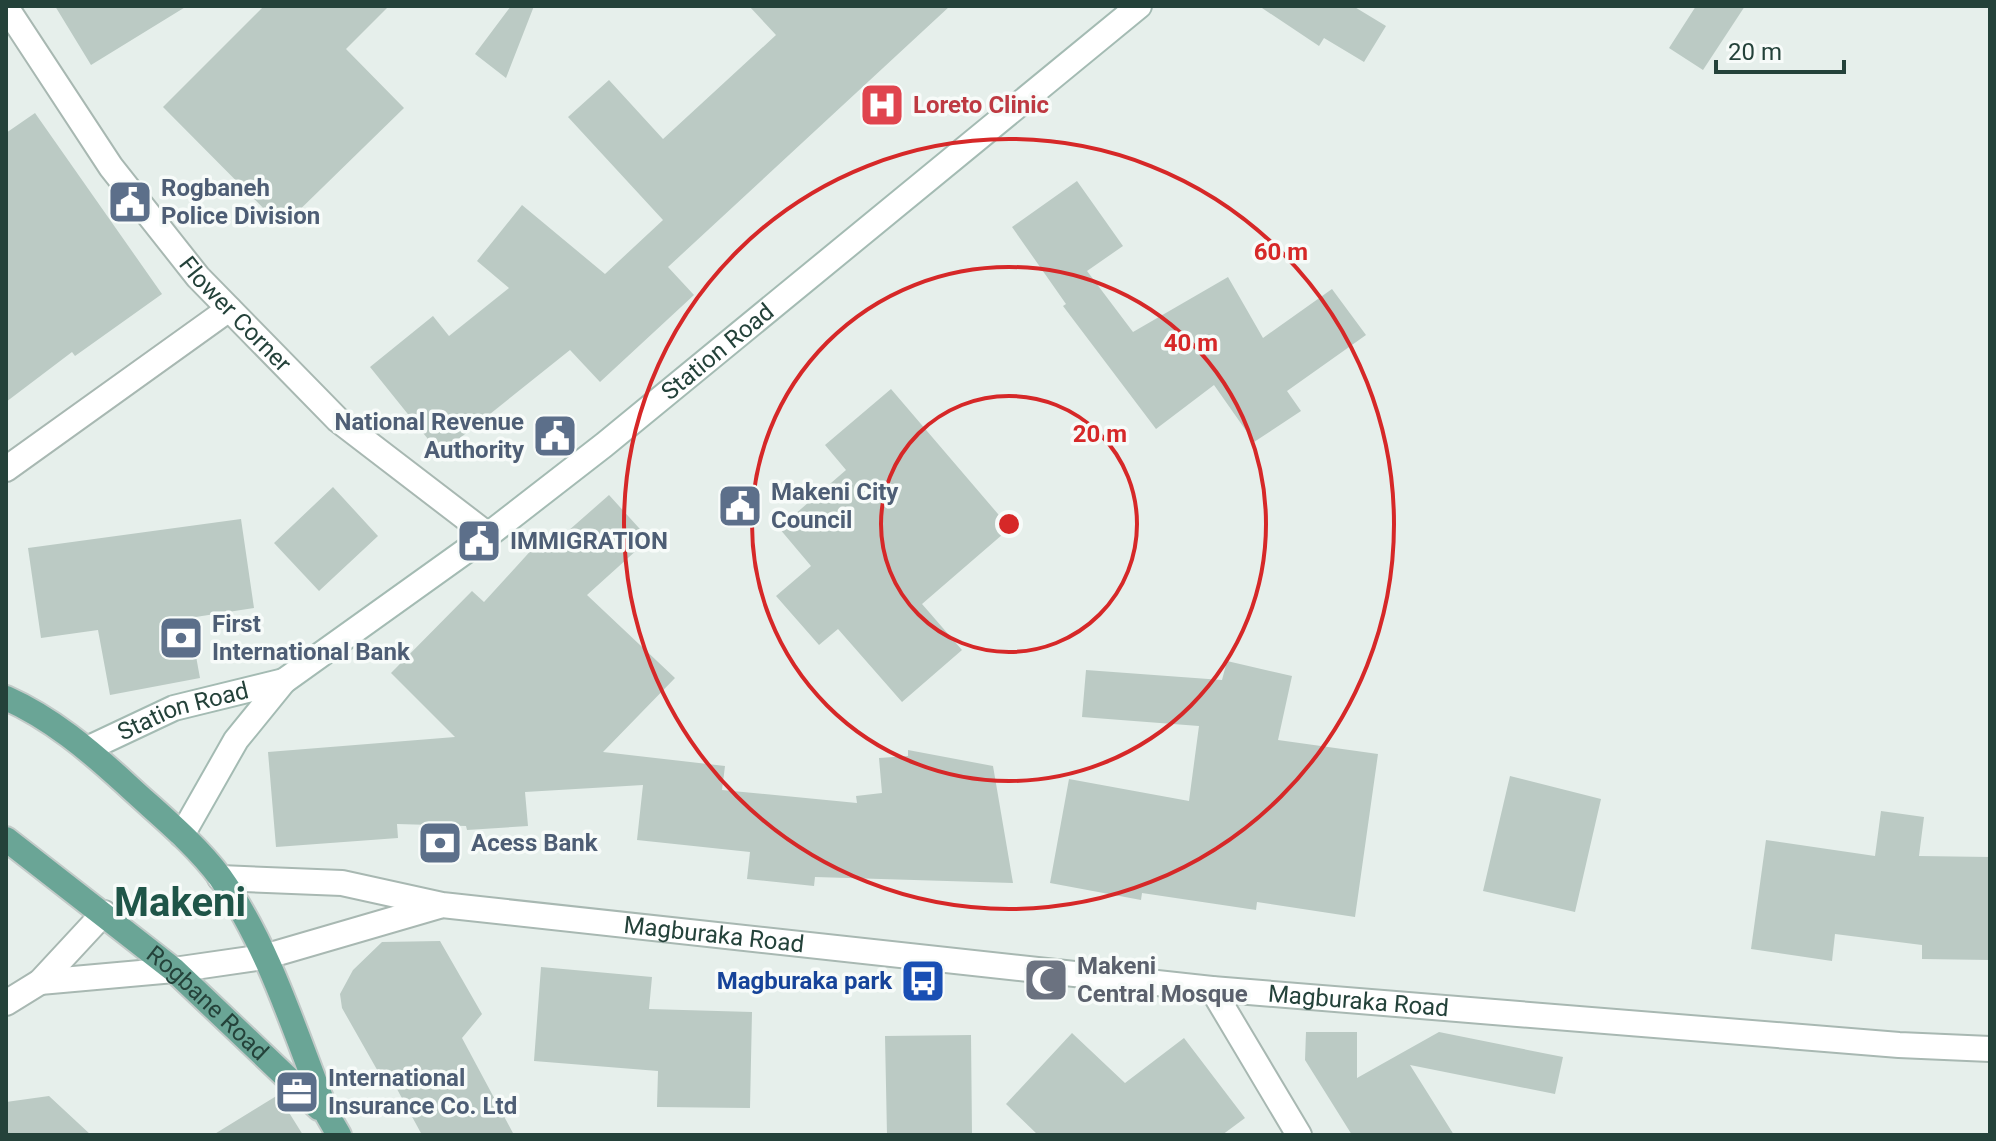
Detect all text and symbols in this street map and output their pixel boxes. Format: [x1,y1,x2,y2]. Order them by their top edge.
scale bar [1716,24,1844,74]
text: 20 m [1728,38,1782,66]
hospital icon: Loreto Clinic [858,81,906,129]
place label: Loreto Clinic [913,91,1049,119]
place label: Rogbaneh Police Division [161,174,320,230]
public building icon: Rogbaneh Police Division [106,178,154,226]
text: 60 m [1254,238,1308,266]
street label: Flower Corner [173,251,297,378]
street label: Station Road [656,298,779,406]
text: 40 m [1164,329,1218,357]
place label: National Revenue Authority [335,408,525,464]
public building icon: National Revenue Authority [531,412,579,460]
text: 20 m [1073,420,1127,448]
place label: Makeni City Council [771,478,899,534]
public building icon: Makeni City Council [716,482,764,530]
centre of rings [995,510,1023,538]
public building icon: IMMIGRATION [455,517,503,565]
place label: IMMIGRATION [510,527,668,555]
place label: First International Bank [212,610,411,666]
bank icon: First International Bank [157,614,205,662]
street label: Station Road [113,676,251,747]
bank icon: Acess Bank [416,819,464,867]
place label: Acess Bank [471,829,599,857]
district label: Makeni [114,879,246,926]
street label: Magburaka Road [622,911,805,958]
street label: Rogbane Road [141,940,274,1066]
place label: Makeni Central Mosque [1077,952,1248,1008]
mosque icon: Makeni Central Mosque [1022,956,1070,1004]
bus stop icon: Magburaka park [899,957,947,1005]
place label: Magburaka park [717,967,893,995]
street label: Magburaka Road [1267,980,1450,1022]
place label: International Insurance Co. Ltd [328,1064,517,1120]
office icon: International Insurance Co. Ltd [273,1068,321,1116]

